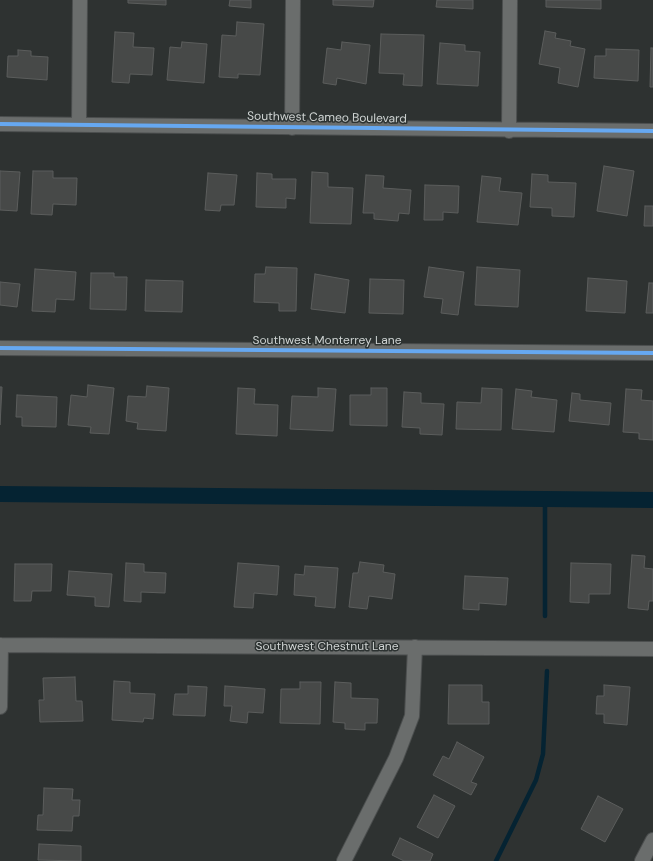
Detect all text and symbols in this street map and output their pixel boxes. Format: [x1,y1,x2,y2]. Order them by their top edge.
street label: Southwest Cameo Boulevard [247,109,407,127]
street label: Southwest Monterrey Lane [252,334,402,348]
street label: Southwest Chestnut Lane [256,640,398,654]

